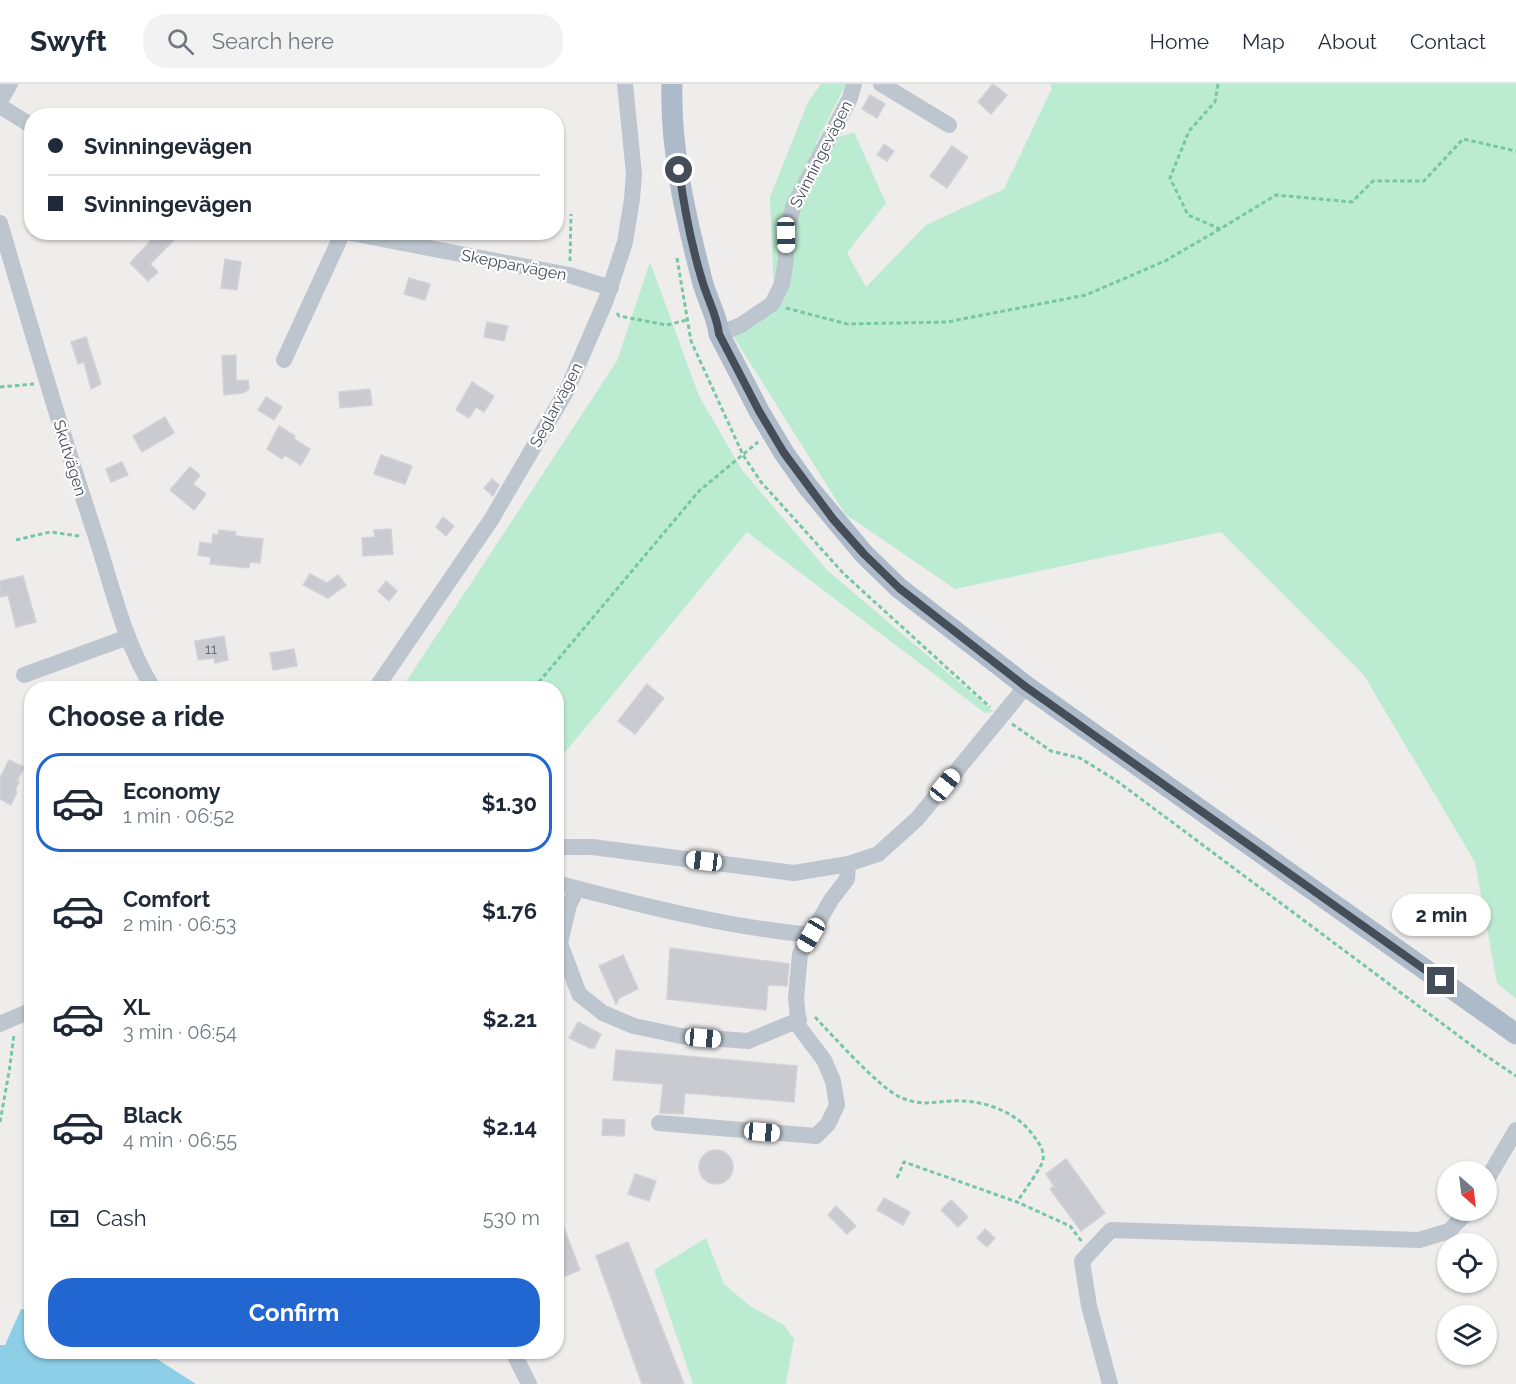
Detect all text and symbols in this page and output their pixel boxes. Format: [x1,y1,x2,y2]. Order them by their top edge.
search box [143,14,563,68]
text: Swyft [30,25,107,58]
icon: search [164,25,197,58]
text: Search here [212,28,334,54]
text: Home [1150,29,1209,54]
text: Map [1242,29,1285,54]
text: About [1318,29,1377,54]
text: Contact [1410,29,1486,54]
street label: Svinningevägen [786,97,856,211]
text: Svinningevägen [84,133,252,159]
route start [665,156,692,183]
text: Svinningevägen [84,191,252,217]
car [777,217,795,253]
street label: Skepparvägen [460,245,568,285]
street label: Seglarvägen [526,359,586,451]
street label: Skutvägen [49,418,91,498]
house number: 11 [205,641,217,657]
text: Choose a ride [48,701,224,732]
car [927,765,963,805]
icon: car [51,776,105,830]
text: Economy [123,778,221,804]
text: $1.30 [481,790,537,816]
text: 1 min · 06:52 [123,804,234,828]
car [685,850,723,872]
icon: car [51,884,105,938]
text: Comfort [123,886,210,912]
callout: 2 min [1392,894,1490,936]
text: $1.76 [482,898,537,924]
text: 2 min [1416,903,1467,927]
text: 2 min · 06:53 [123,912,237,936]
car [794,915,828,955]
route end [1427,967,1454,994]
icon: car [51,992,105,1046]
text: XL [123,994,150,1020]
text: $2.21 [482,1006,537,1032]
text: 3 min · 06:54 [123,1020,237,1044]
car [684,1027,722,1049]
icon: car [51,1100,105,1154]
text: Black [123,1102,182,1128]
text: $2.14 [482,1114,537,1140]
car [743,1121,781,1143]
text: 4 min · 06:55 [123,1128,237,1152]
north arrow [1437,1161,1497,1221]
map controls [1437,1161,1497,1365]
icon: cash [48,1202,81,1235]
text: Cash [96,1205,147,1231]
text: 530 m [483,1206,540,1230]
button: locate [1437,1233,1497,1293]
button: Confirm [48,1278,540,1347]
button: layers [1437,1305,1497,1365]

